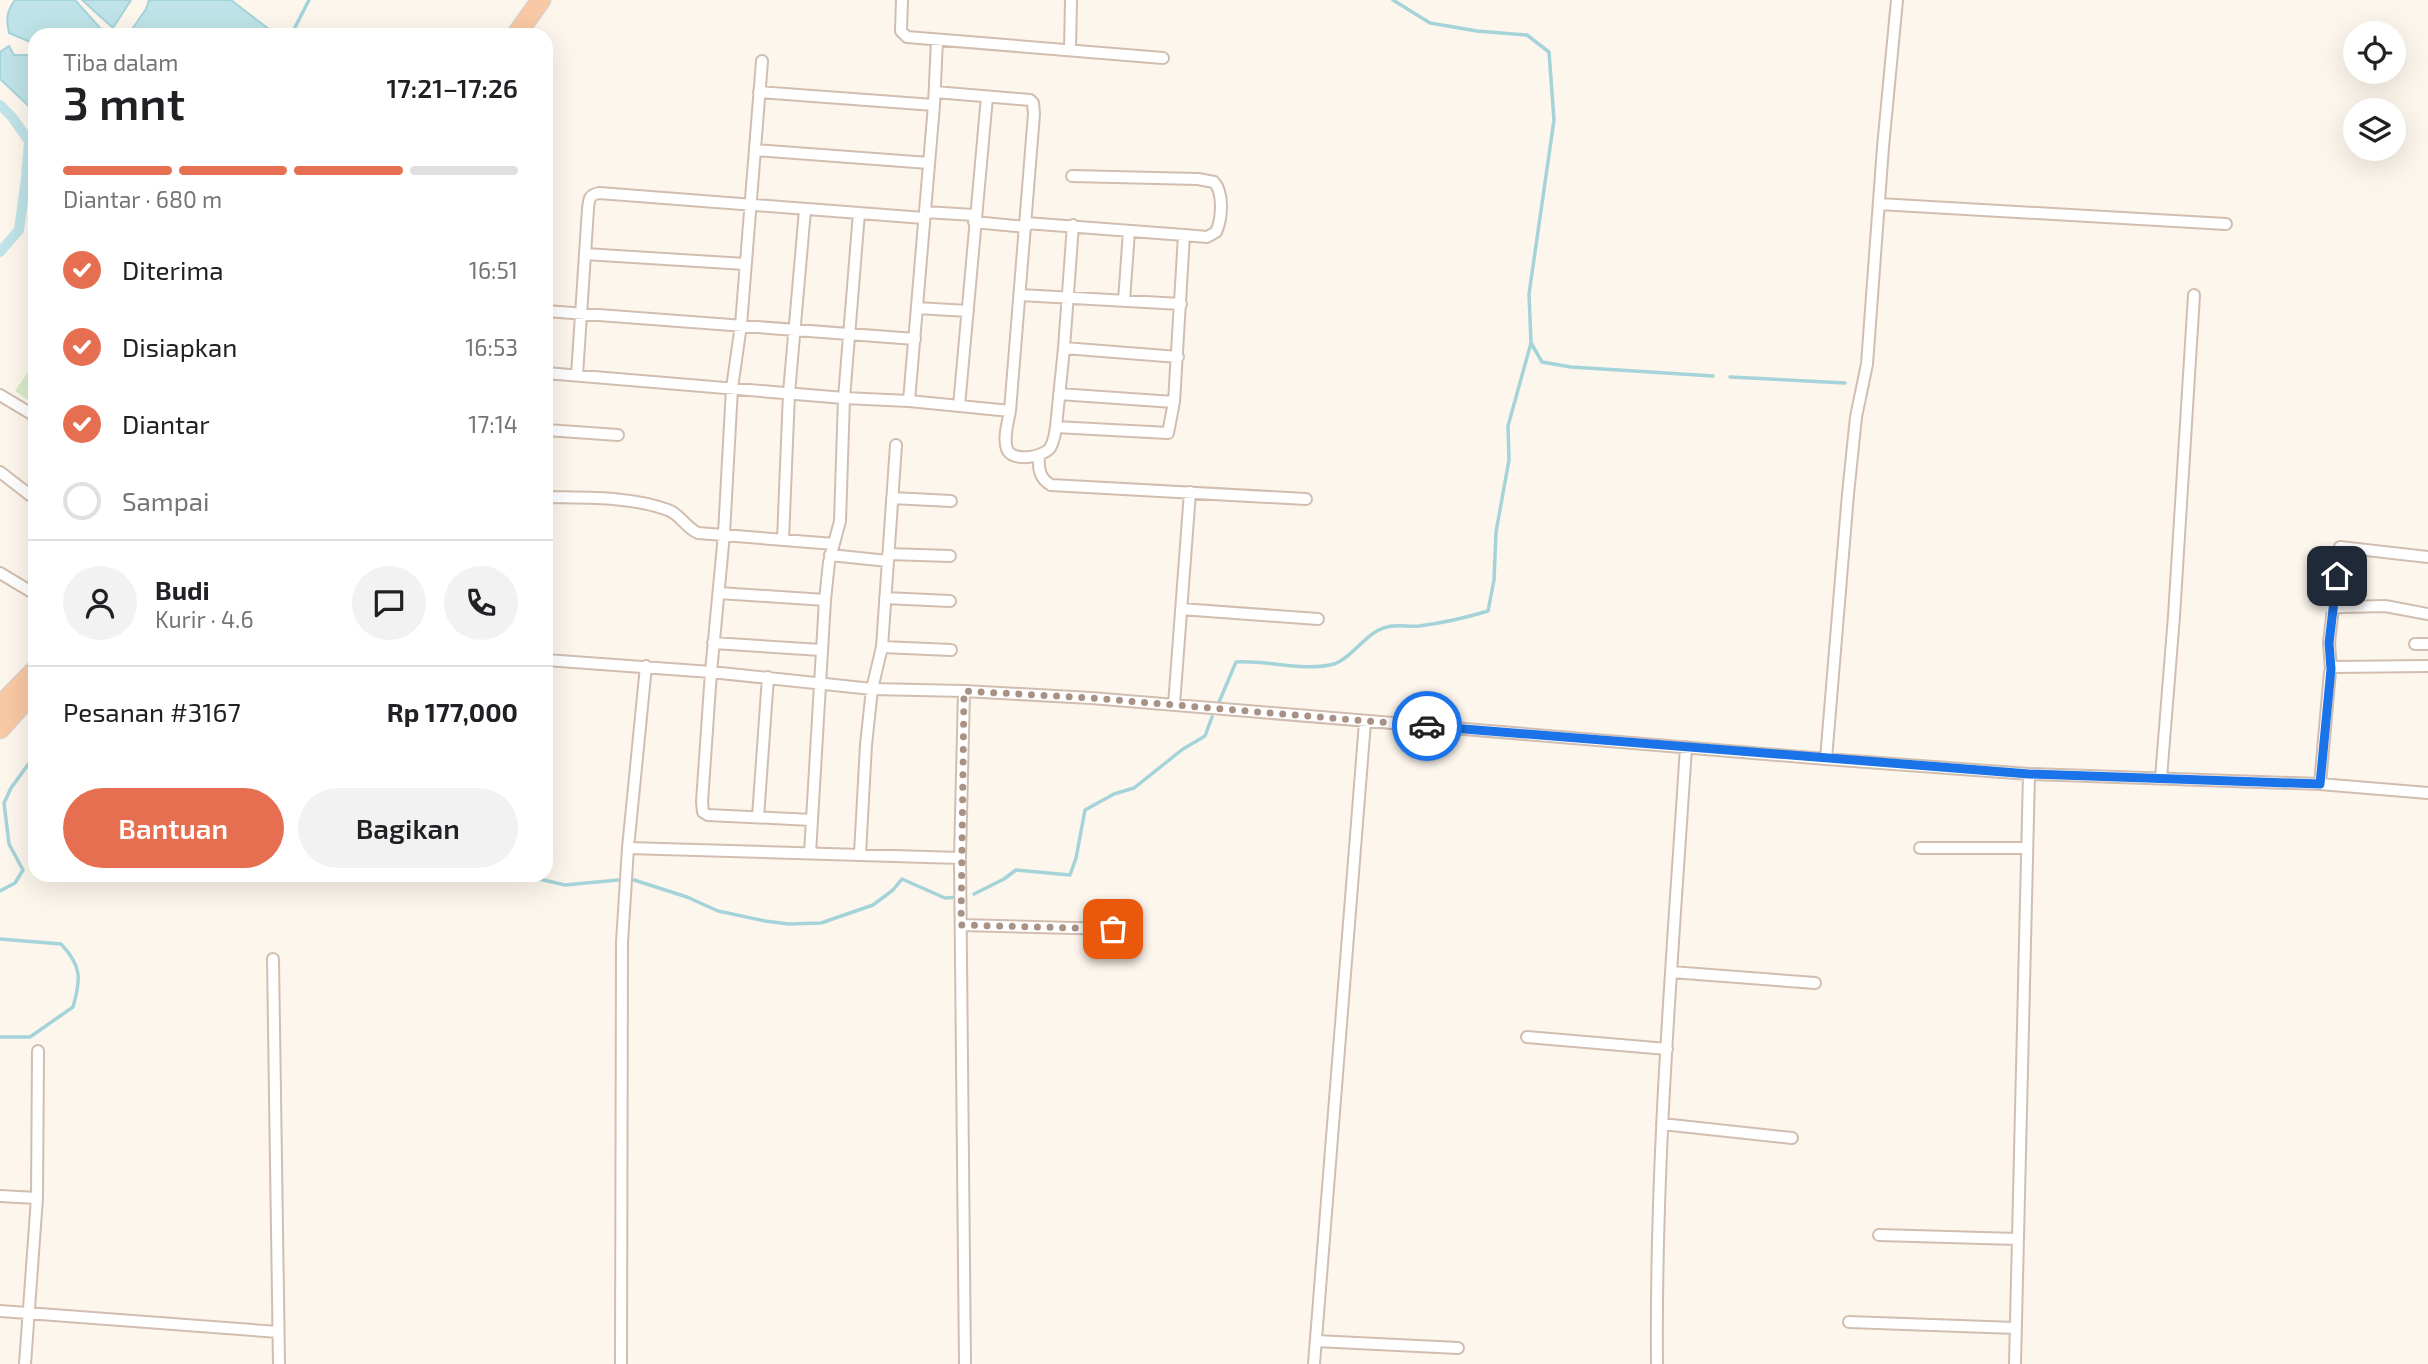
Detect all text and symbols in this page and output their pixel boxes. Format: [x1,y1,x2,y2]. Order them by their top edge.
map controls [2343,21,2406,161]
button: locate [2343,21,2406,84]
text: Tiba dalam [63,48,178,76]
text: 17:21–17:26 [386,72,518,103]
text: 3 mnt [63,74,185,129]
button: layers [2343,98,2406,161]
text: Diantar · 680 m [63,185,222,213]
icon: check [63,251,101,289]
text: Diterima [122,254,224,285]
text: 16:51 [469,256,518,284]
icon: check [63,328,101,366]
text: Disiapkan [122,331,237,362]
text: 16:53 [465,333,518,361]
icon: check [63,405,101,443]
text: Diantar [122,408,210,439]
text: 17:14 [468,410,518,438]
text: Sampai [122,485,209,516]
pin [2307,546,2367,606]
icon: home [2318,557,2356,595]
button: person [63,566,137,640]
button: chat [352,566,426,640]
button: phone [444,566,518,640]
text: Budi [155,574,210,605]
text: Kurir · 4.6 [155,605,254,633]
courier [1392,691,1462,761]
text: Pesanan #3167 [63,696,241,727]
text: Rp 177,000 [387,696,518,727]
icon: car [1408,707,1446,745]
button: Bantuan [63,788,284,868]
button: Bagikan [298,788,518,868]
pin [1083,899,1143,959]
icon: bag [1094,910,1132,948]

